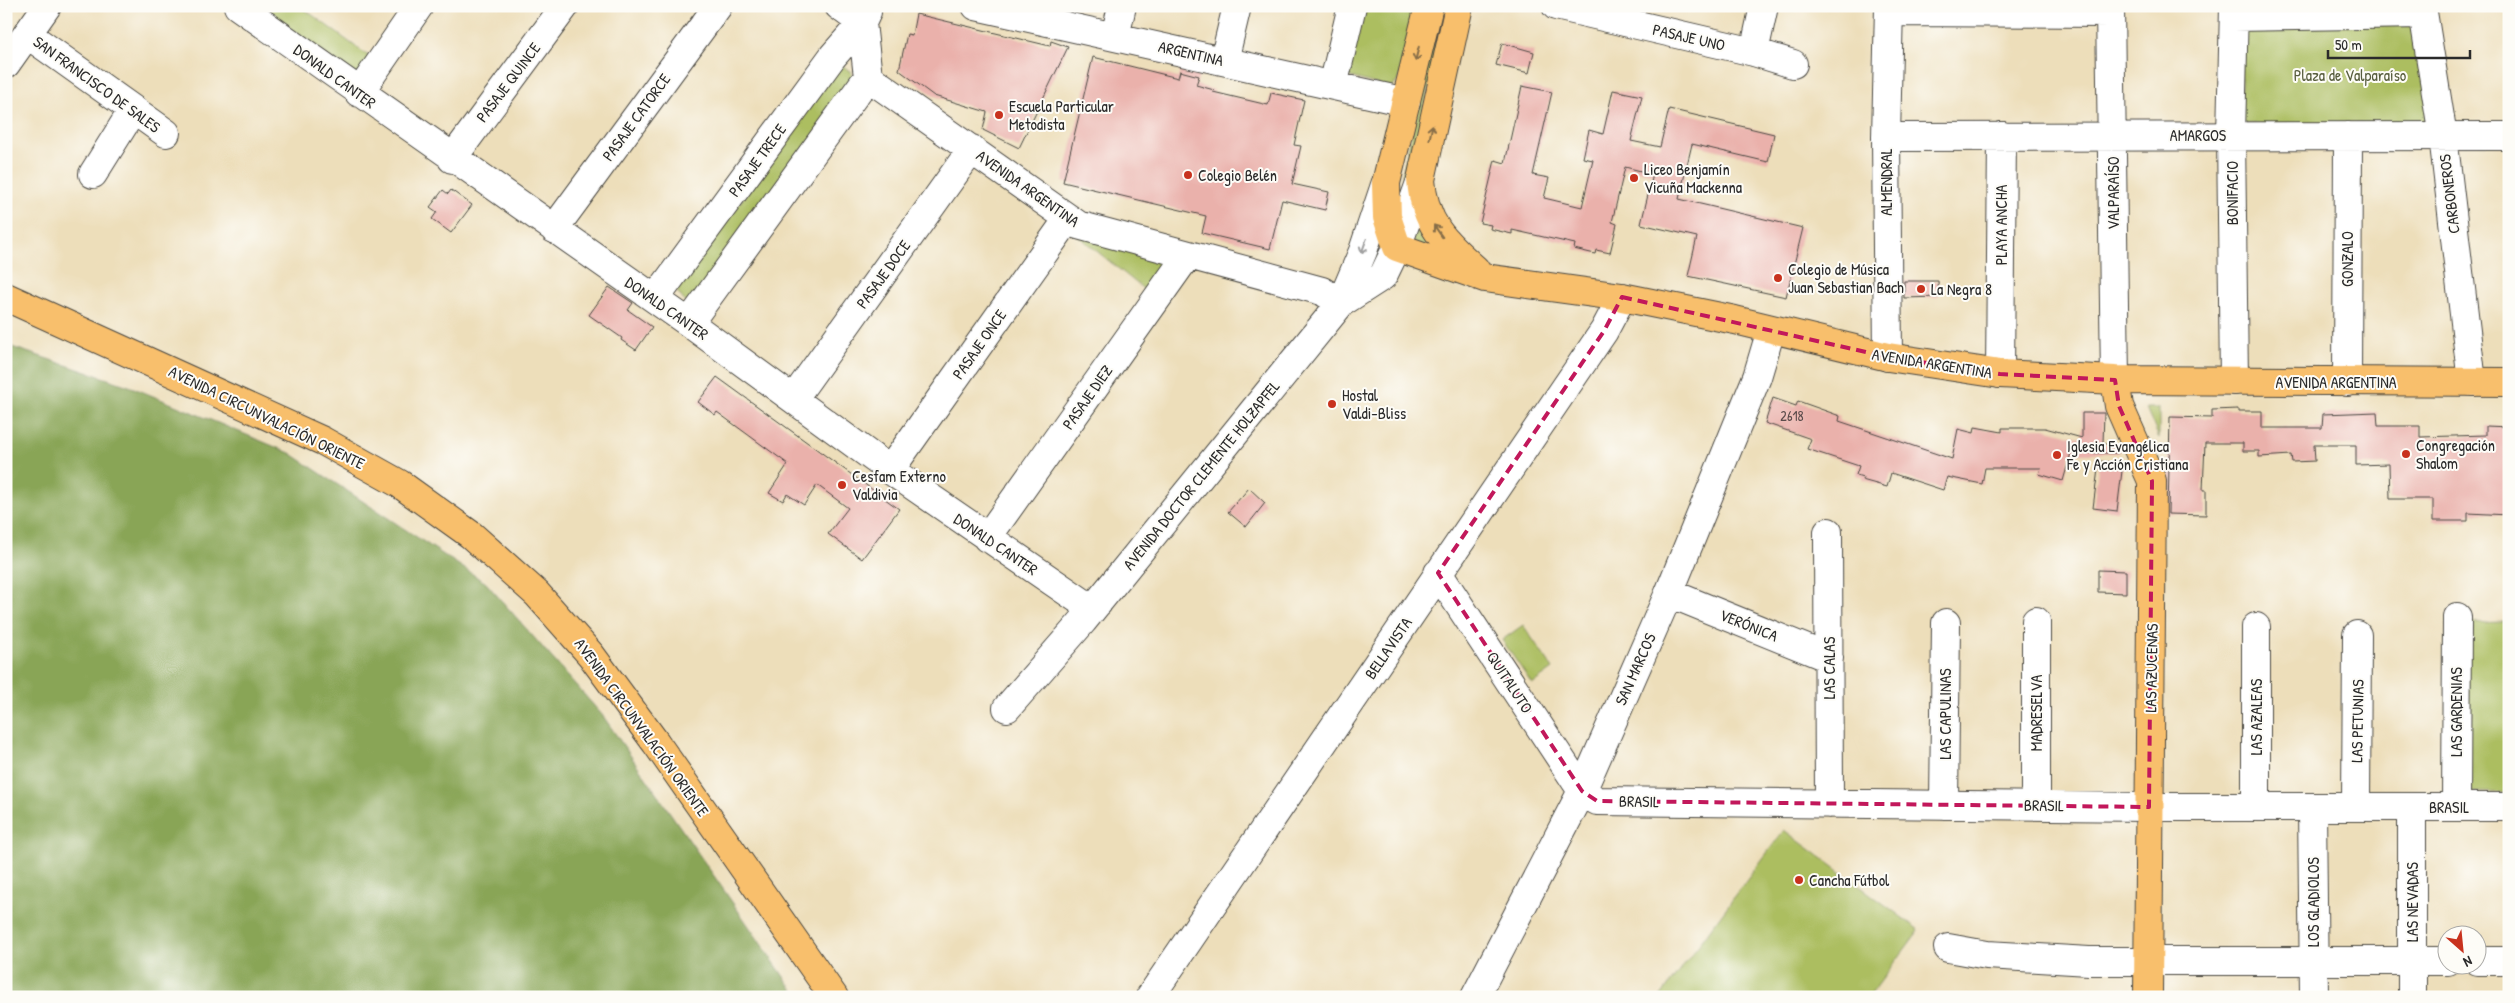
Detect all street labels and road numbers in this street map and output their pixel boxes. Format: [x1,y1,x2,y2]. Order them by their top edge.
street label: PASAJE UNO [1651,18,1727,56]
street label: SAN FRANCISCO DE SALES [29,30,165,138]
street label: ARGENTINA [1156,35,1226,71]
street label: PASAJE QUINCE [471,38,545,126]
street label: DONALD CANTER [289,39,381,113]
street label: PASAJE CATORCE [597,69,675,165]
street label: PASAJE TRECE [723,119,791,201]
street label: AMARGOS [2170,124,2227,146]
street label: AVENIDA ARGENTINA [972,144,1084,232]
street label: ALMENDRAL [1875,148,1897,216]
street label: CARBONEROS [2433,152,2465,235]
street label: VALPARAÍSO [2102,156,2124,230]
street label: BONIFACIO [2221,161,2243,225]
street label: PLAYA ANCHA [1990,185,2012,265]
street label: GONZALO [2336,231,2358,287]
street label: PASAJE DOCE [851,235,915,313]
street label: DONALD CANTER [621,271,713,345]
street label: PASAJE ONCE [947,305,1011,383]
street label: AVENIDA ARGENTINA [1870,343,1994,383]
street label: AVENIDA CIRCUNVALACIÓN ORIENTE [165,360,369,474]
street label: PASAJE DIEZ [1057,360,1117,434]
street label: AVENIDA ARGENTINA [2275,371,2397,393]
street label: AVENIDA DOCTOR CLEMENTE HOLZAPFEL [1118,376,1284,574]
street label: DONALD CANTER [950,508,1042,580]
street label: VERÓNICA [1717,603,1782,647]
street label: BELLAVISTA [1359,613,1417,683]
street label: LAS AZUCENAS [2139,623,2163,713]
street label: SAN MARCOS [1609,629,1661,709]
street label: AVENIDA CIRCUNVALACIÓN ORIENTE [570,633,714,821]
street label: LAS CALAS [1818,636,1840,699]
street label: QUITALUTO [1482,647,1538,717]
street label: LAS GARDENIAS [2445,667,2467,757]
street label: LAS CAPULINAS [1934,668,1956,760]
street label: MADRESELVA [2025,675,2047,751]
street label: LAS AZALEAS [2245,678,2267,755]
street label: LAS PETUNIAS [2345,679,2369,763]
street label: BRASIL [1619,790,1659,812]
street label: BRASIL [2024,794,2064,816]
street label: BRASIL [2429,796,2469,818]
street label: LOS GLADIOLOS [2302,856,2324,947]
street label: LAS NEVADAS [2401,861,2423,942]

